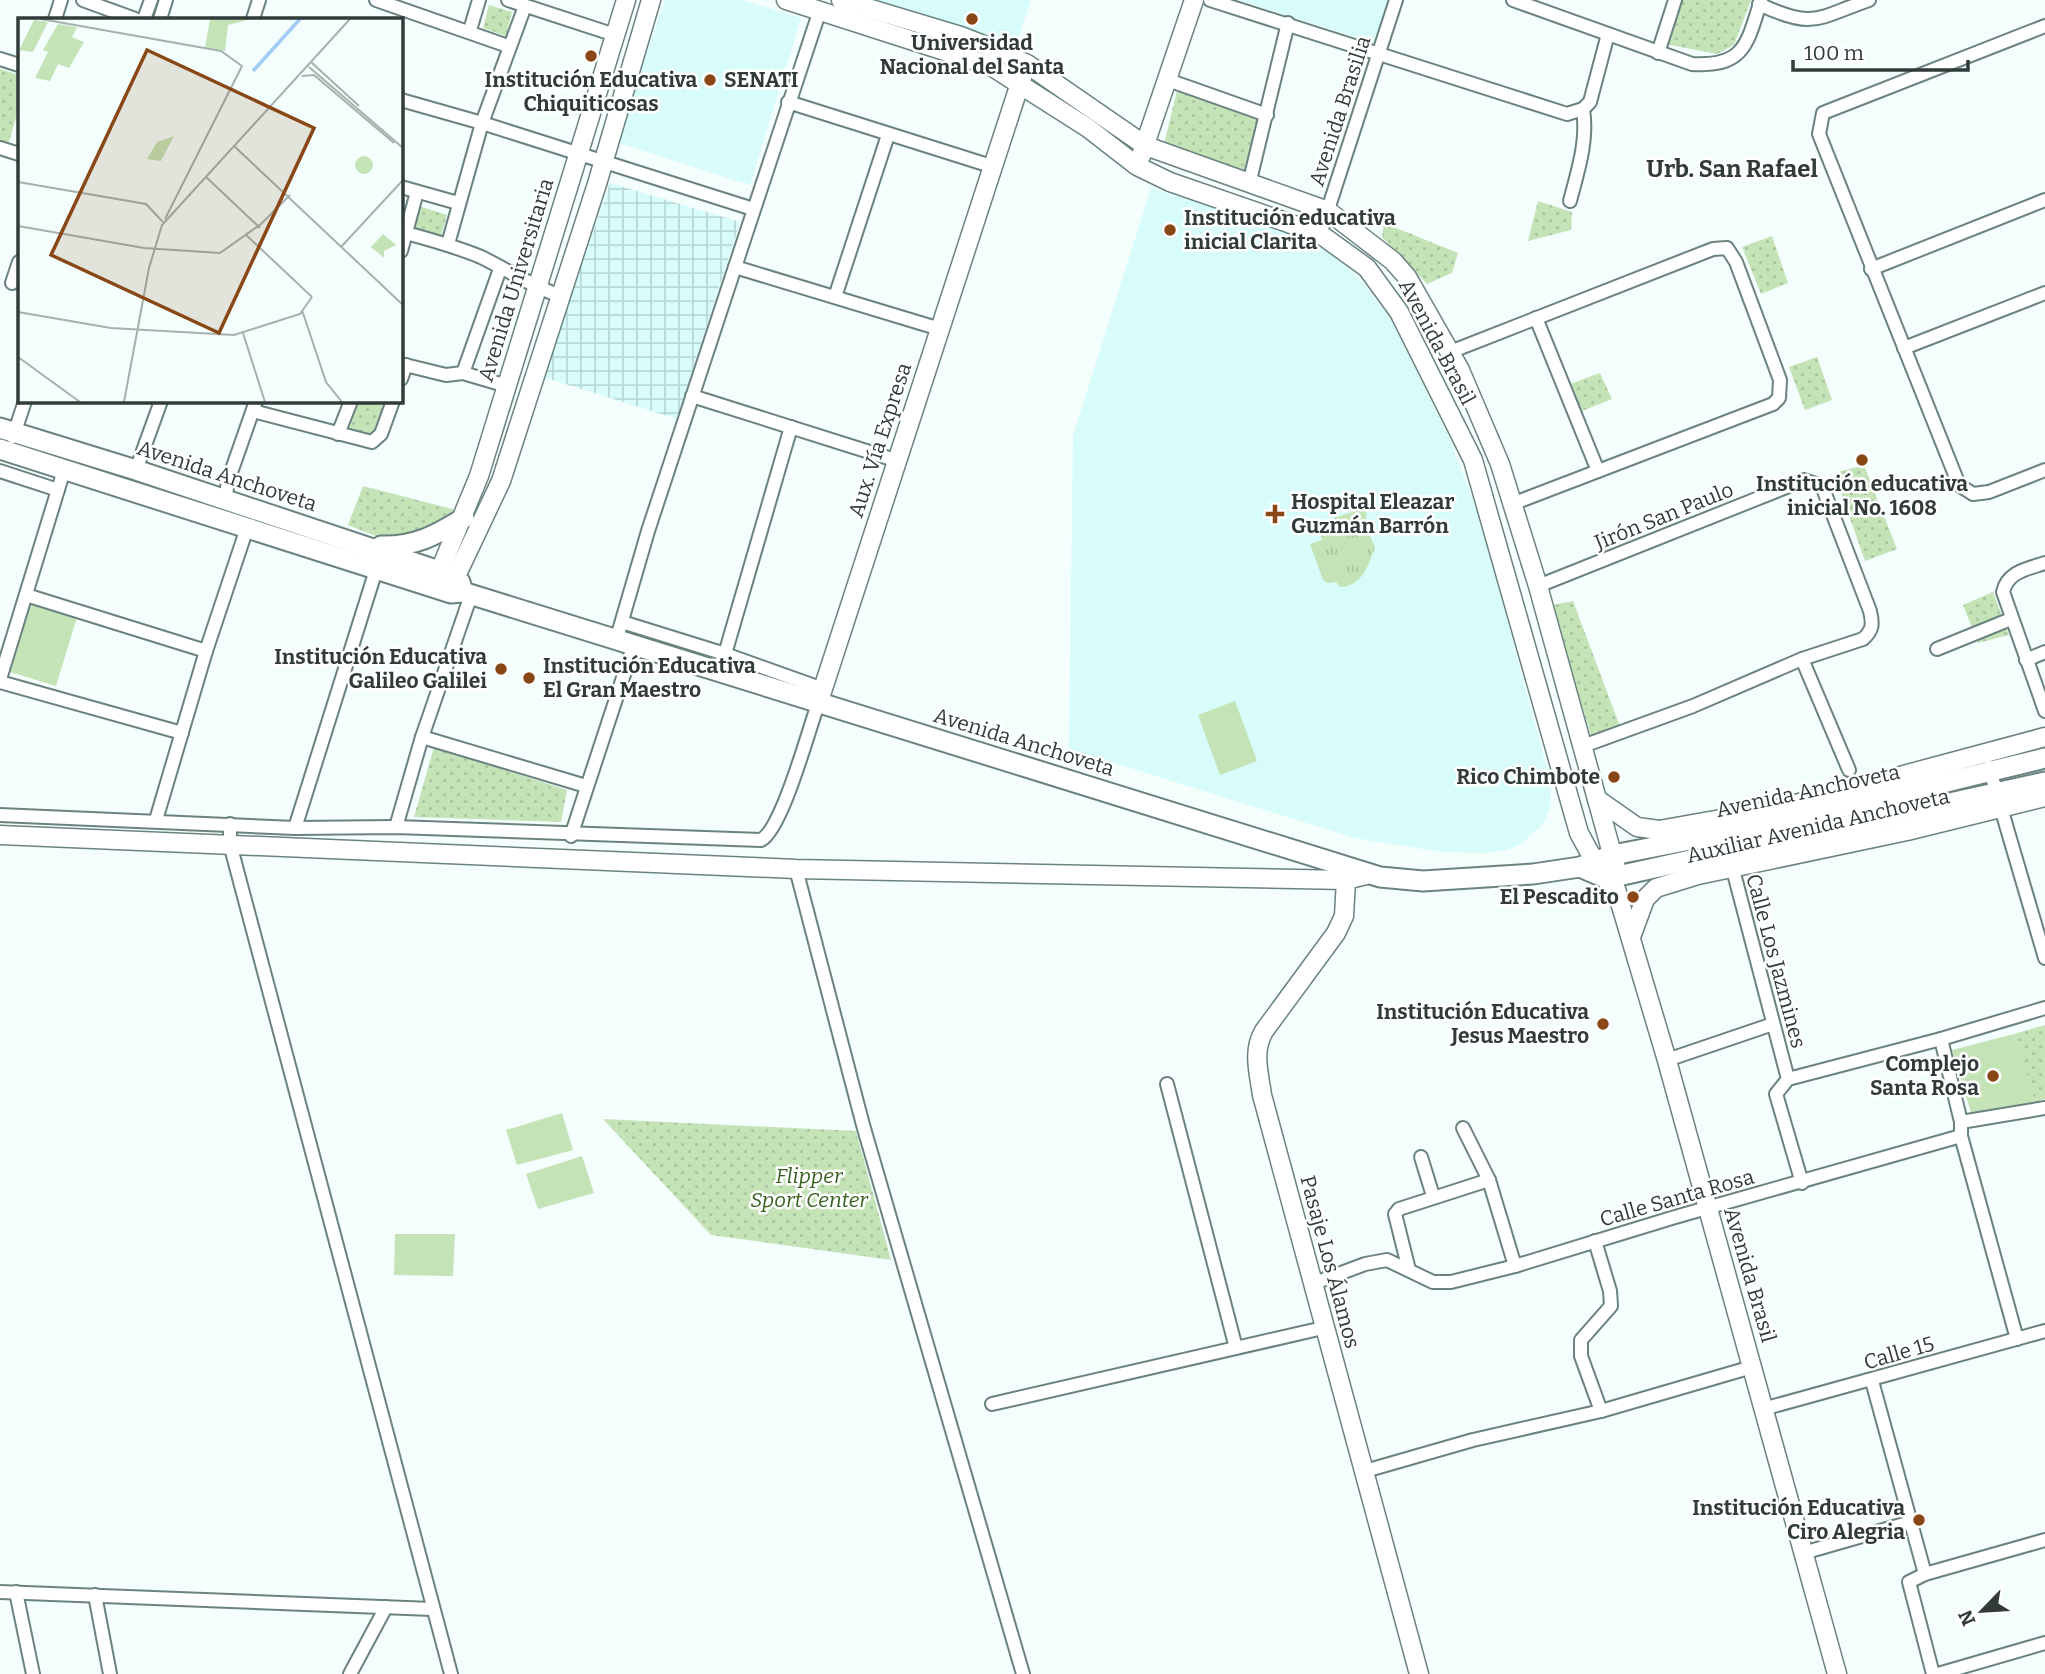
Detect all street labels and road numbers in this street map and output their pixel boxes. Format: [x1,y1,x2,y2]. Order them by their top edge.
street label: Avenida Brasilia [1303,32,1377,189]
street label: Avenida Universitaria [473,175,559,385]
street label: Avenida Brasil [1393,275,1481,409]
street label: Aux. Vía Expresa [843,359,917,521]
street label: Avenida Anchoveta [134,435,321,517]
street label: Jirón San Paulo [1590,476,1737,556]
street label: Avenida Anchoveta [931,702,1118,782]
street label: Avenida Anchoveta [1714,759,1903,823]
street label: Auxiliar Avenida Anchoveta [1684,783,1952,869]
street label: Calle Los Jazmines [1740,871,1812,1051]
street label: Calle Santa Rosa [1597,1163,1758,1232]
street label: Pasaje Los Álamos [1294,1173,1366,1351]
street label: Avenida Brasil [1718,1205,1782,1345]
street label: Calle 15 [1861,1331,1937,1375]

